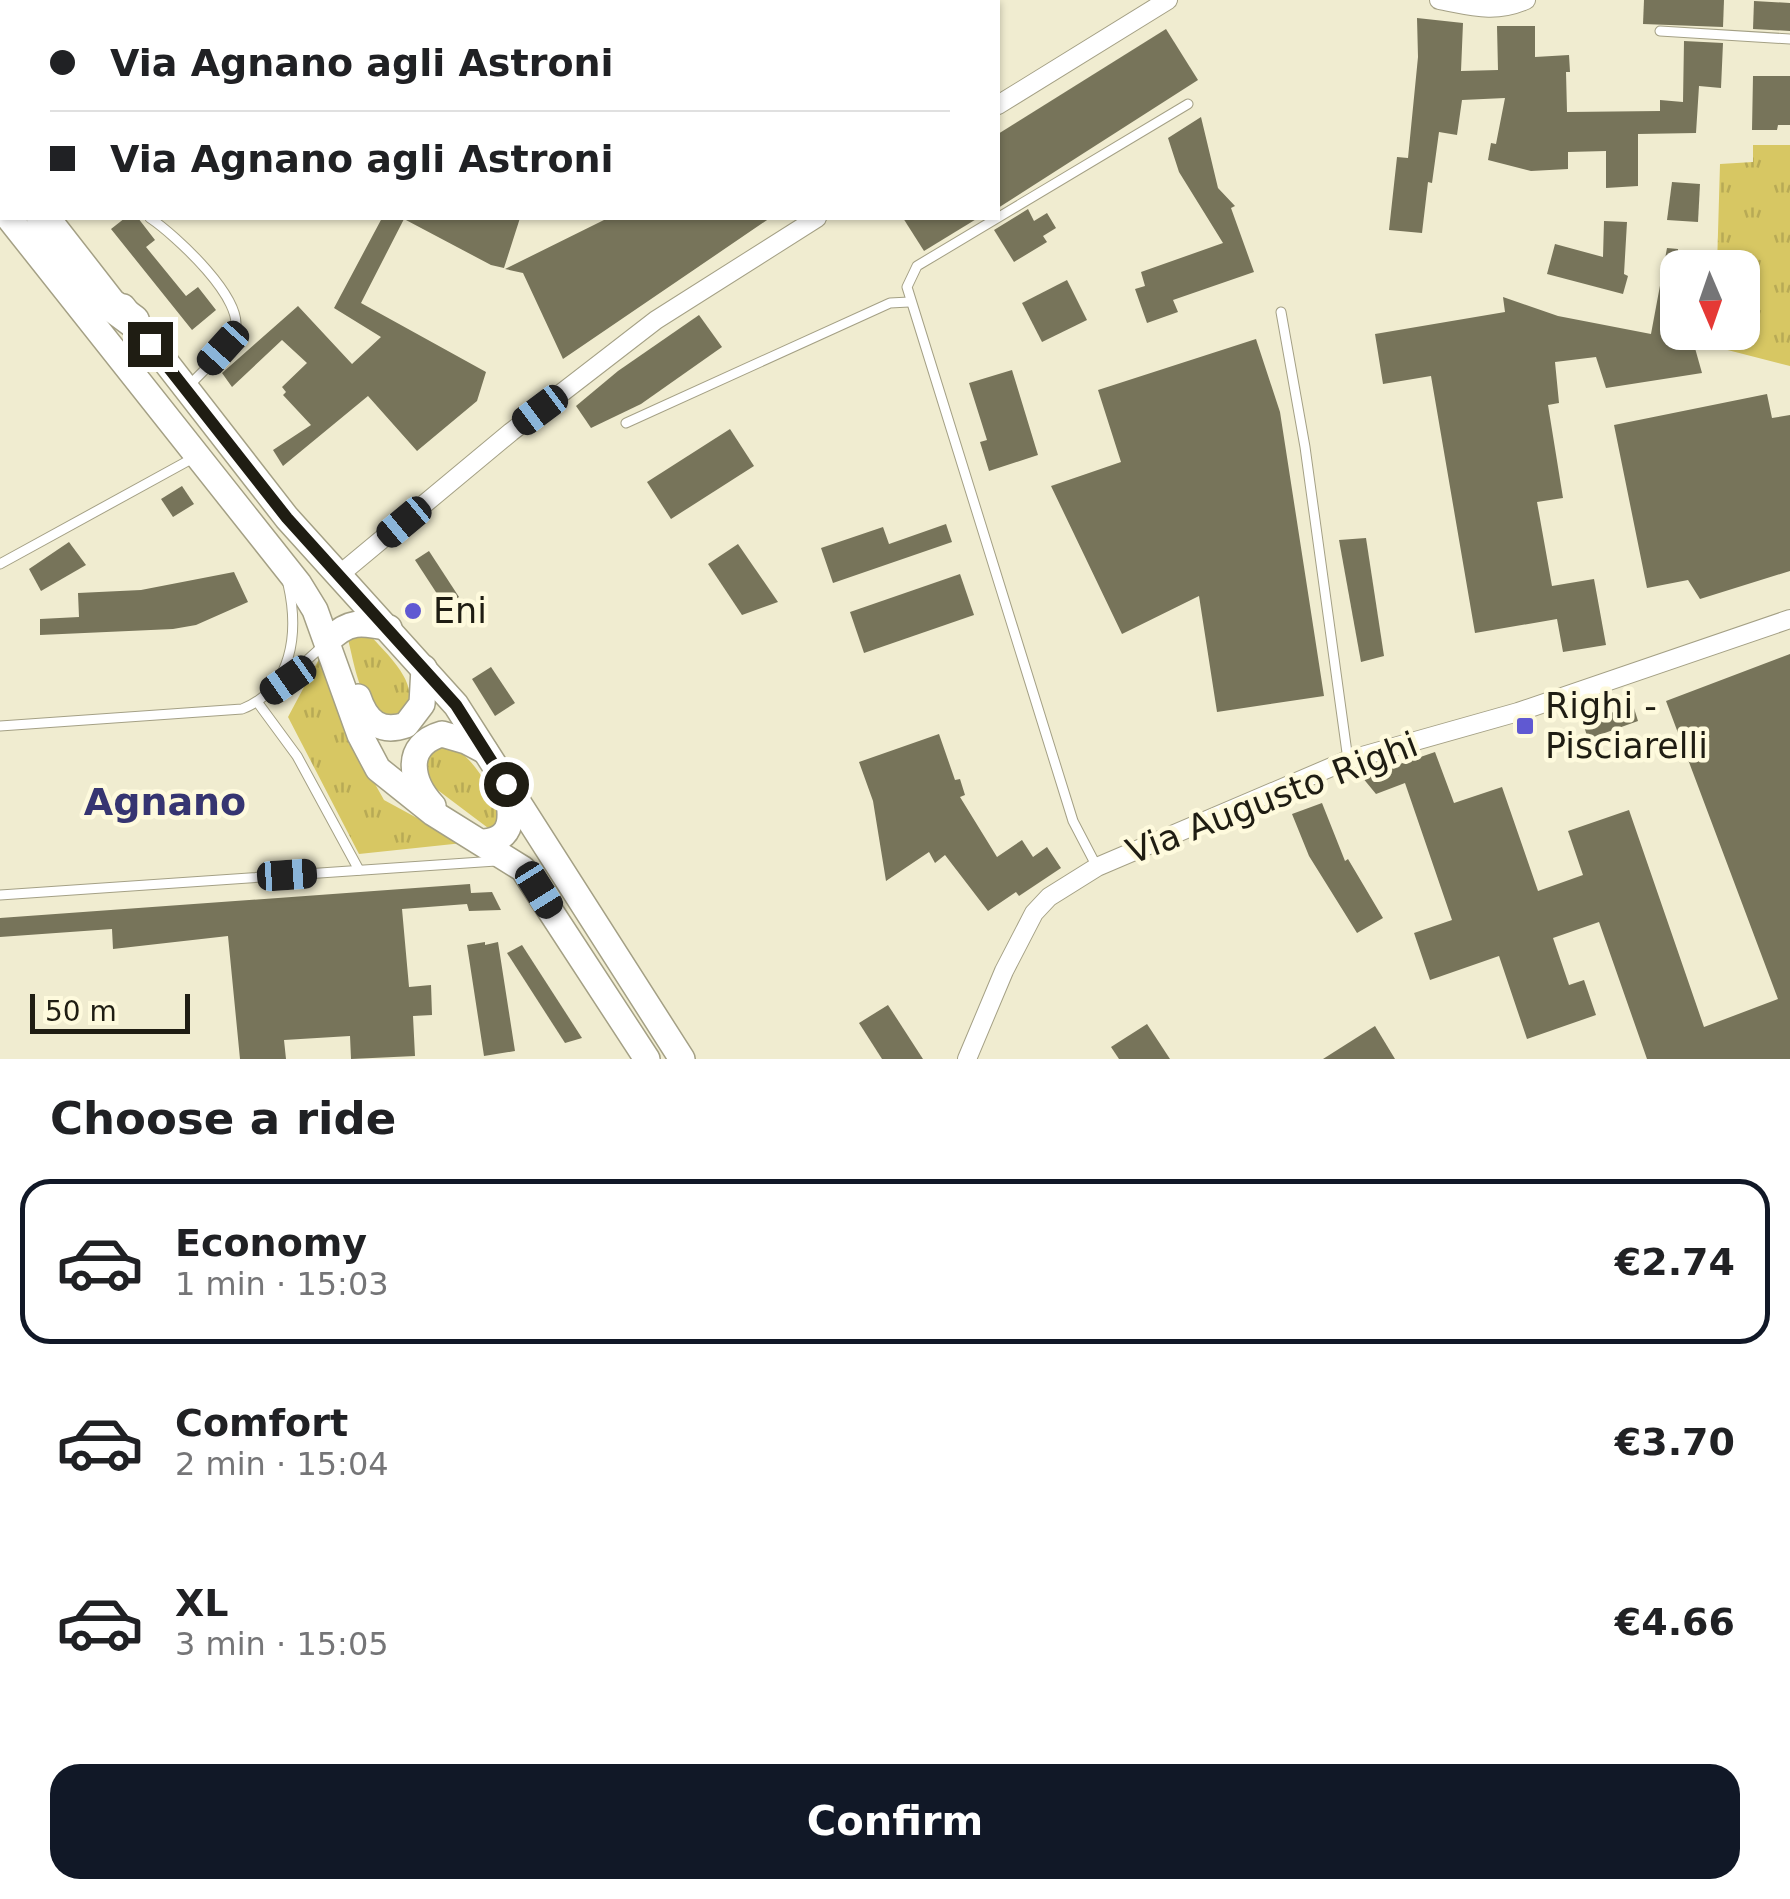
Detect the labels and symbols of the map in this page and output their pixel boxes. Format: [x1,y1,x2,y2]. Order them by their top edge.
north arrow [1660,250,1760,350]
car [192,316,254,380]
route end [128,322,173,367]
car [507,380,573,440]
car [371,491,437,553]
place label: Eni [433,591,487,631]
marker: Eni [402,600,424,622]
car [255,651,321,709]
place label: Righi - Pisciarelli [1545,686,1708,766]
marker: Righi - Pisciarelli [1514,715,1536,737]
street label: Via Augusto Righi [1121,724,1423,872]
route start [484,762,529,807]
district label: Agnano [84,780,246,824]
car [510,857,568,923]
car [256,858,318,892]
scale bar [30,989,190,1034]

